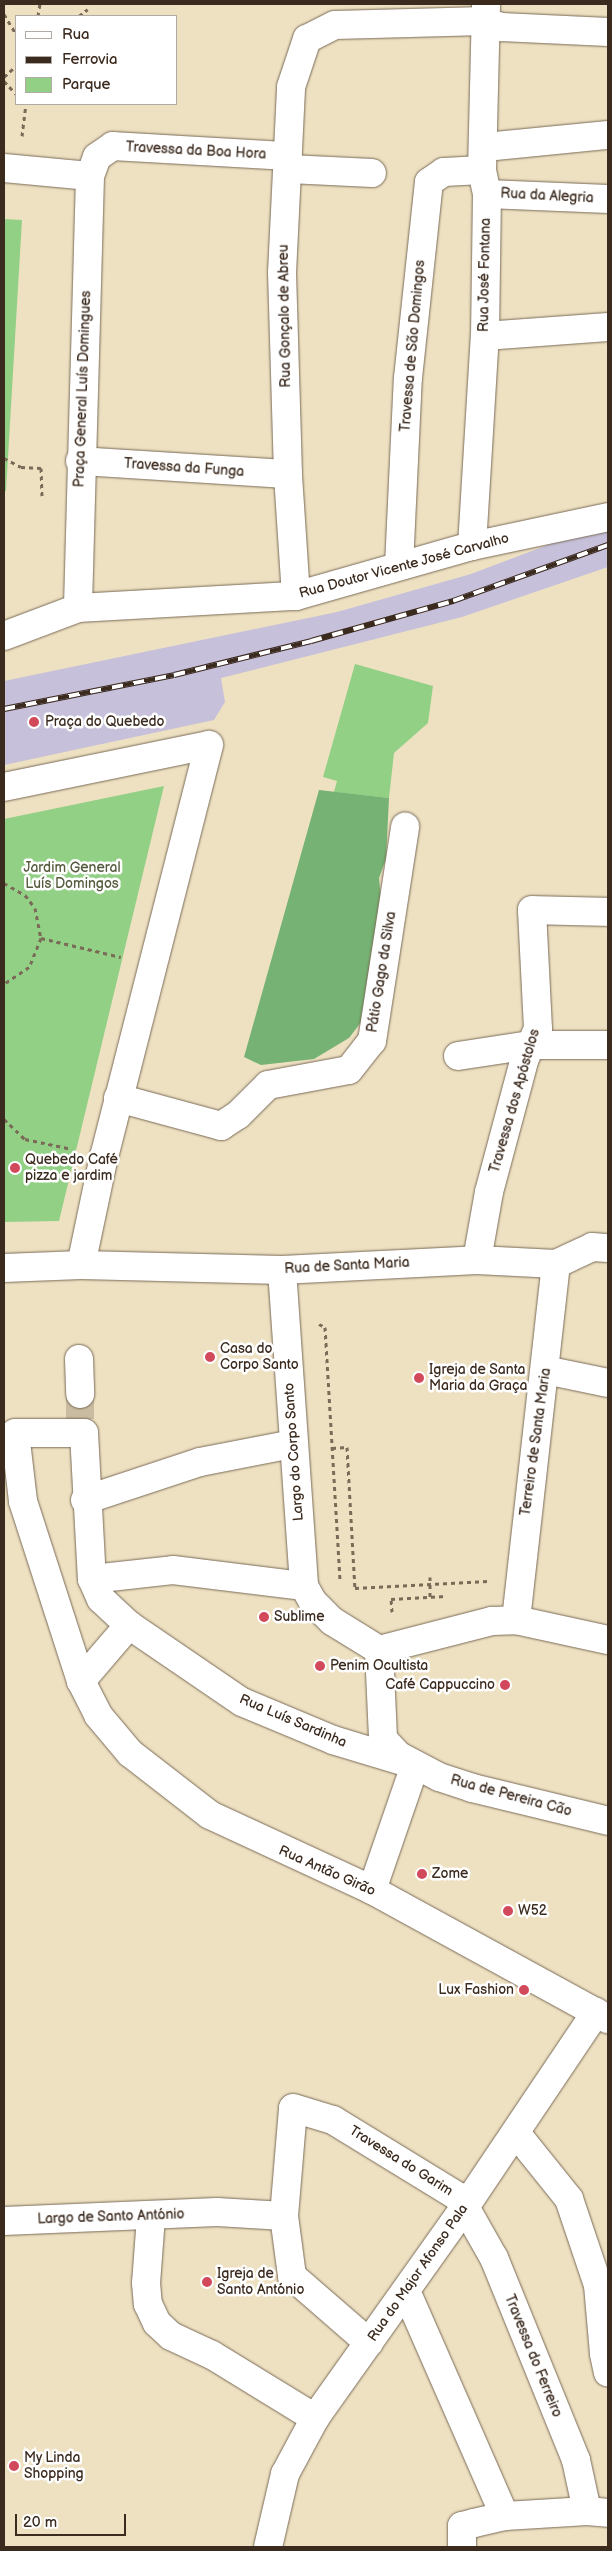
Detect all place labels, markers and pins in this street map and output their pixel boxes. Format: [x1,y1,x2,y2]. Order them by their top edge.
place label: Praça do Quebedo [45,714,165,730]
marker: Praça do Quebedo [27,715,41,729]
place label: Quebedo Café pizza e jardim [25,1152,118,1184]
marker: Quebedo Café pizza e jardim [9,1162,21,1174]
place label: Casa do Corpo Santo [220,1341,299,1374]
marker: Casa do Corpo Santo [204,1351,216,1363]
place label: Igreja de Santa Maria da Graça [429,1362,527,1394]
marker: Igreja de Santa Maria da Graça [413,1372,425,1384]
place label: Sublime [274,1609,324,1625]
marker: Sublime [258,1611,270,1623]
place label: Penim Ocultista [330,1658,428,1674]
marker: Penim Ocultista [314,1660,326,1672]
place label: Café Cappuccino [385,1677,495,1693]
marker: Café Cappuccino [499,1679,511,1691]
place label: Zome [432,1866,468,1882]
marker: Zome [416,1868,428,1880]
place label: W52 [518,1903,547,1919]
marker: W52 [502,1905,514,1917]
place label: Lux Fashion [438,1982,514,1998]
marker: Lux Fashion [518,1984,530,1996]
place label: Igreja de Santo António [217,2266,304,2298]
marker: Igreja de Santo António [201,2276,213,2288]
place label: My Linda Shopping [24,2450,84,2482]
marker: My Linda Shopping [8,2460,20,2472]

